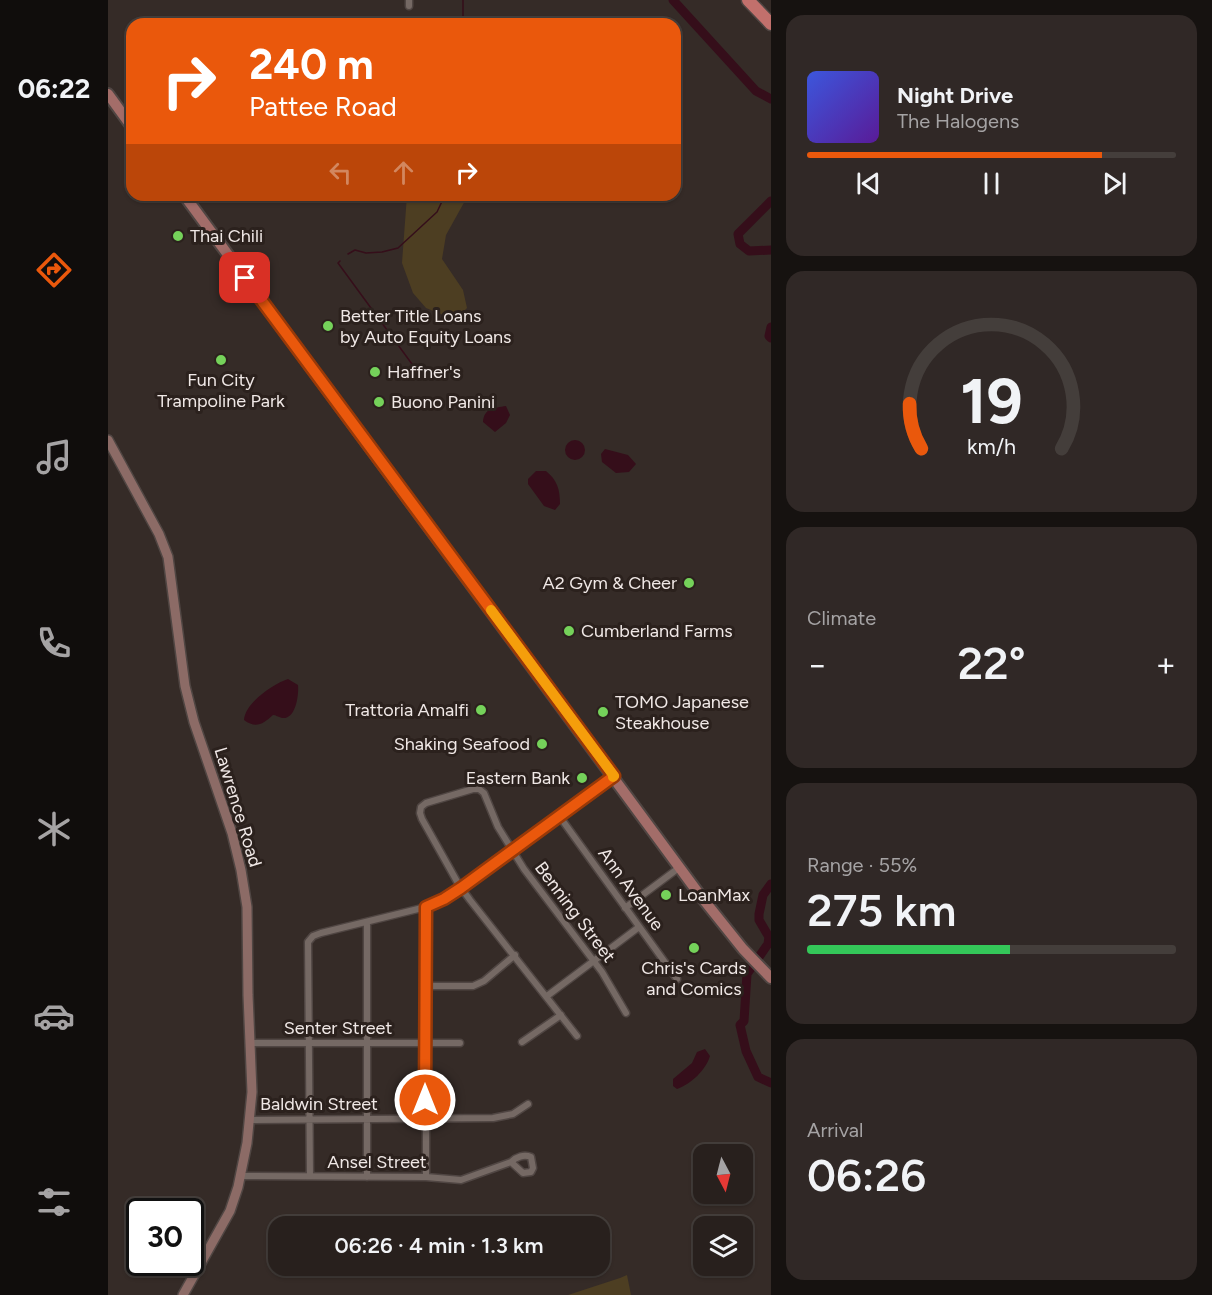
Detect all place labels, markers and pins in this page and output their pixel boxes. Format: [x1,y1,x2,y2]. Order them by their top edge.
place label: Thai Chili [190,225,263,247]
marker: Thai Chili [171,229,185,243]
pin [219,252,270,303]
place label: Better Title Loans by Auto Equity Loans [340,305,512,348]
marker: Better Title Loans by Auto Equity Loans [321,319,335,333]
marker: Fun City Trampoline Park [214,353,228,367]
place label: Haffner's [387,361,461,383]
marker: Haffner's [368,365,382,379]
place label: Fun City Trampoline Park [157,369,285,412]
place label: Buono Panini [391,391,495,413]
marker: Buono Panini [372,395,386,409]
place label: A2 Gym & Cheer [543,572,677,594]
marker: A2 Gym & Cheer [682,576,696,590]
place label: Cumberland Farms [581,620,733,642]
marker: Cumberland Farms [562,624,576,638]
place label: TOMO Japanese Steakhouse [615,691,749,734]
place label: Trattoria Amalfi [345,699,469,721]
marker: Trattoria Amalfi [474,703,488,717]
marker: TOMO Japanese Steakhouse [596,705,610,719]
place label: Shaking Seafood [394,733,530,755]
marker: Shaking Seafood [535,737,549,751]
place label: Eastern Bank [466,767,570,789]
marker: Eastern Bank [575,771,589,785]
place label: LoanMax [678,884,750,906]
marker: LoanMax [659,888,673,902]
marker: Chris's Cards and Comics [687,941,701,955]
place label: Chris's Cards and Comics [641,957,747,1000]

